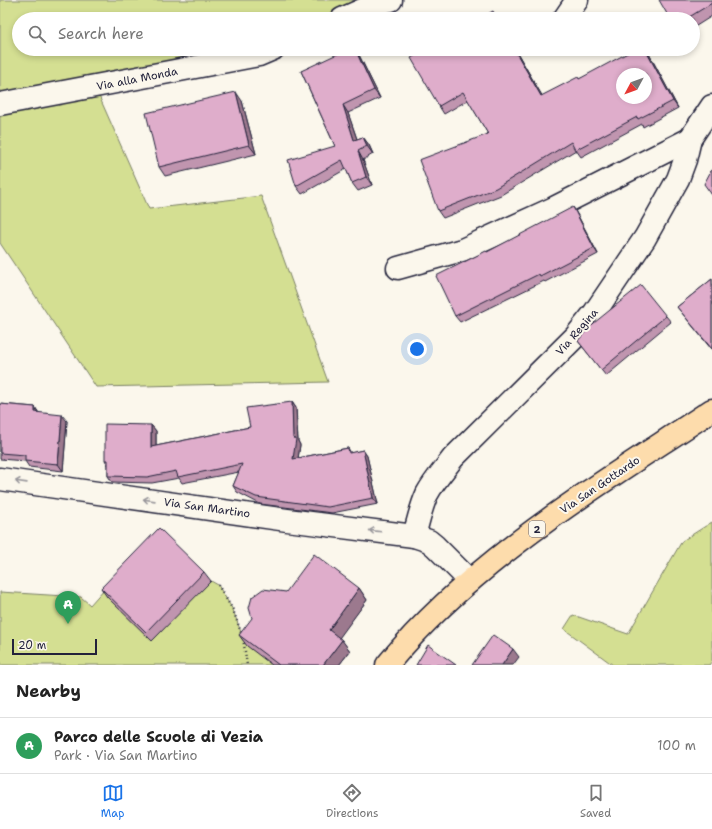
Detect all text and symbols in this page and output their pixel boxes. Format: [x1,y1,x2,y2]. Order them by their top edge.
search box [12,12,700,56]
icon: search [26,23,48,45]
text: Search here [58,24,144,44]
street label: Via alla Monda [95,64,179,94]
north arrow [616,68,652,104]
street label: Via Regina [552,305,602,359]
your location [407,339,427,359]
street label: Via San Gottardo [557,453,643,517]
one-way arrow [14,478,27,486]
street label: Via San Martino [163,495,252,522]
one-way arrow [143,496,156,504]
road number: 2 [529,521,545,537]
one-way arrow [369,527,382,535]
pin: A [55,591,81,624]
scale bar [12,637,97,656]
text: 20 m [18,638,46,653]
text: Nearby [16,680,81,702]
text: Parco delle Scuole di Vezia [54,727,263,747]
text: A [24,737,34,754]
text: 100 m [657,737,696,754]
text: Park · Via San Martino [54,747,198,764]
tab: Map [101,782,124,821]
tab: Directions [326,782,378,821]
tab: Saved [580,782,611,821]

